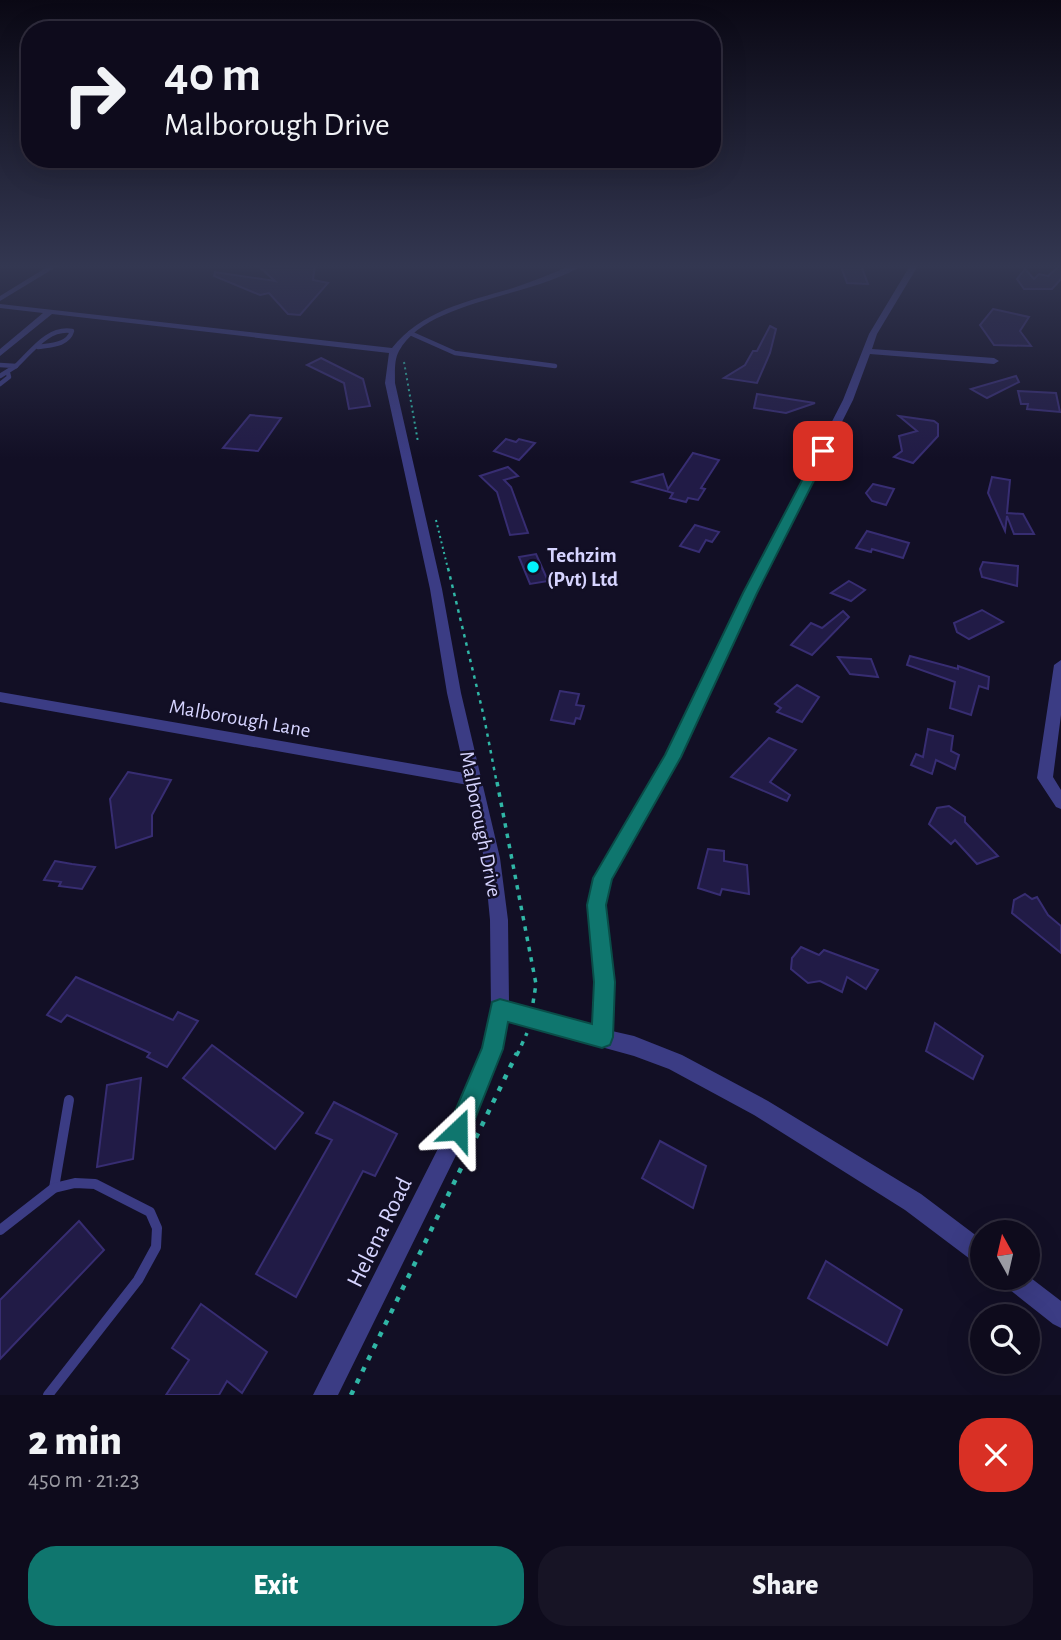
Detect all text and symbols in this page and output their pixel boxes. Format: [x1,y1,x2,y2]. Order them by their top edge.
icon: right [49,49,140,140]
text: 40 m [164,51,261,100]
text: Malborough Drive [164,109,390,141]
pin [793,421,853,481]
icon: arrive [804,432,842,470]
place label: Techzim (Pvt) Ltd [547,545,618,590]
marker: Techzim (Pvt) Ltd [525,559,541,575]
street label: Malborough Lane [168,696,312,741]
street label: Malborough Drive [456,749,505,899]
position arrow [421,1093,495,1167]
street label: Helena Road [343,1174,417,1291]
north arrow [970,1220,1040,1290]
map controls [970,1220,1040,1374]
button: search [970,1304,1040,1374]
button: close [959,1418,1033,1492]
text: 2 min [28,1420,122,1462]
text: 450 m · 21:23 [28,1469,139,1492]
button: Exit [28,1546,524,1626]
button: Share [538,1546,1033,1626]

